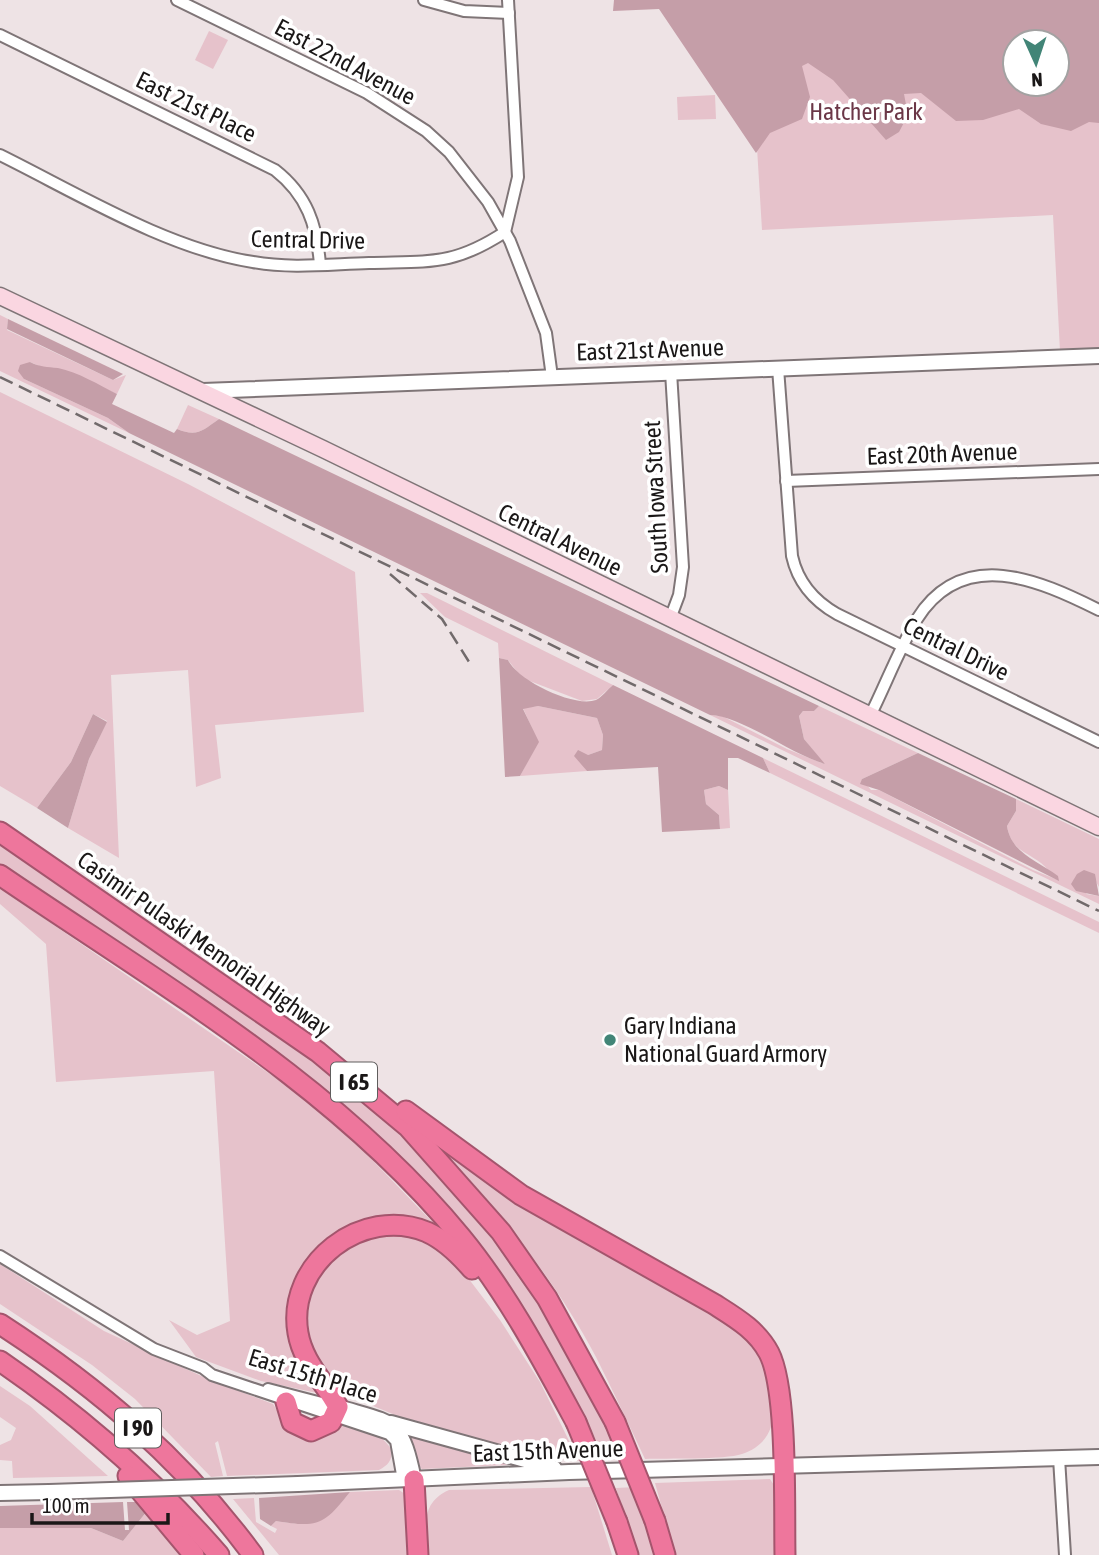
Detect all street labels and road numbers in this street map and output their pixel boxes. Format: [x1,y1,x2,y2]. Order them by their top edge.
street label: East 22nd Avenue [270,13,420,110]
street label: East 21st Place [132,66,261,147]
street label: Central Drive [251,225,365,254]
street label: East 21st Avenue [576,333,724,366]
street label: South Iowa Street [638,420,673,574]
street label: East 20th Avenue [866,437,1018,470]
street label: Central Avenue [494,498,626,581]
street label: Central Drive [899,611,1013,686]
street label: Casimir Pulaski Memorial Highway [73,846,336,1041]
road number: I 65 [331,1063,377,1102]
street label: East 15th Place [245,1343,381,1408]
road number: I 90 [115,1408,161,1448]
street label: East 15th Avenue [472,1434,624,1467]

